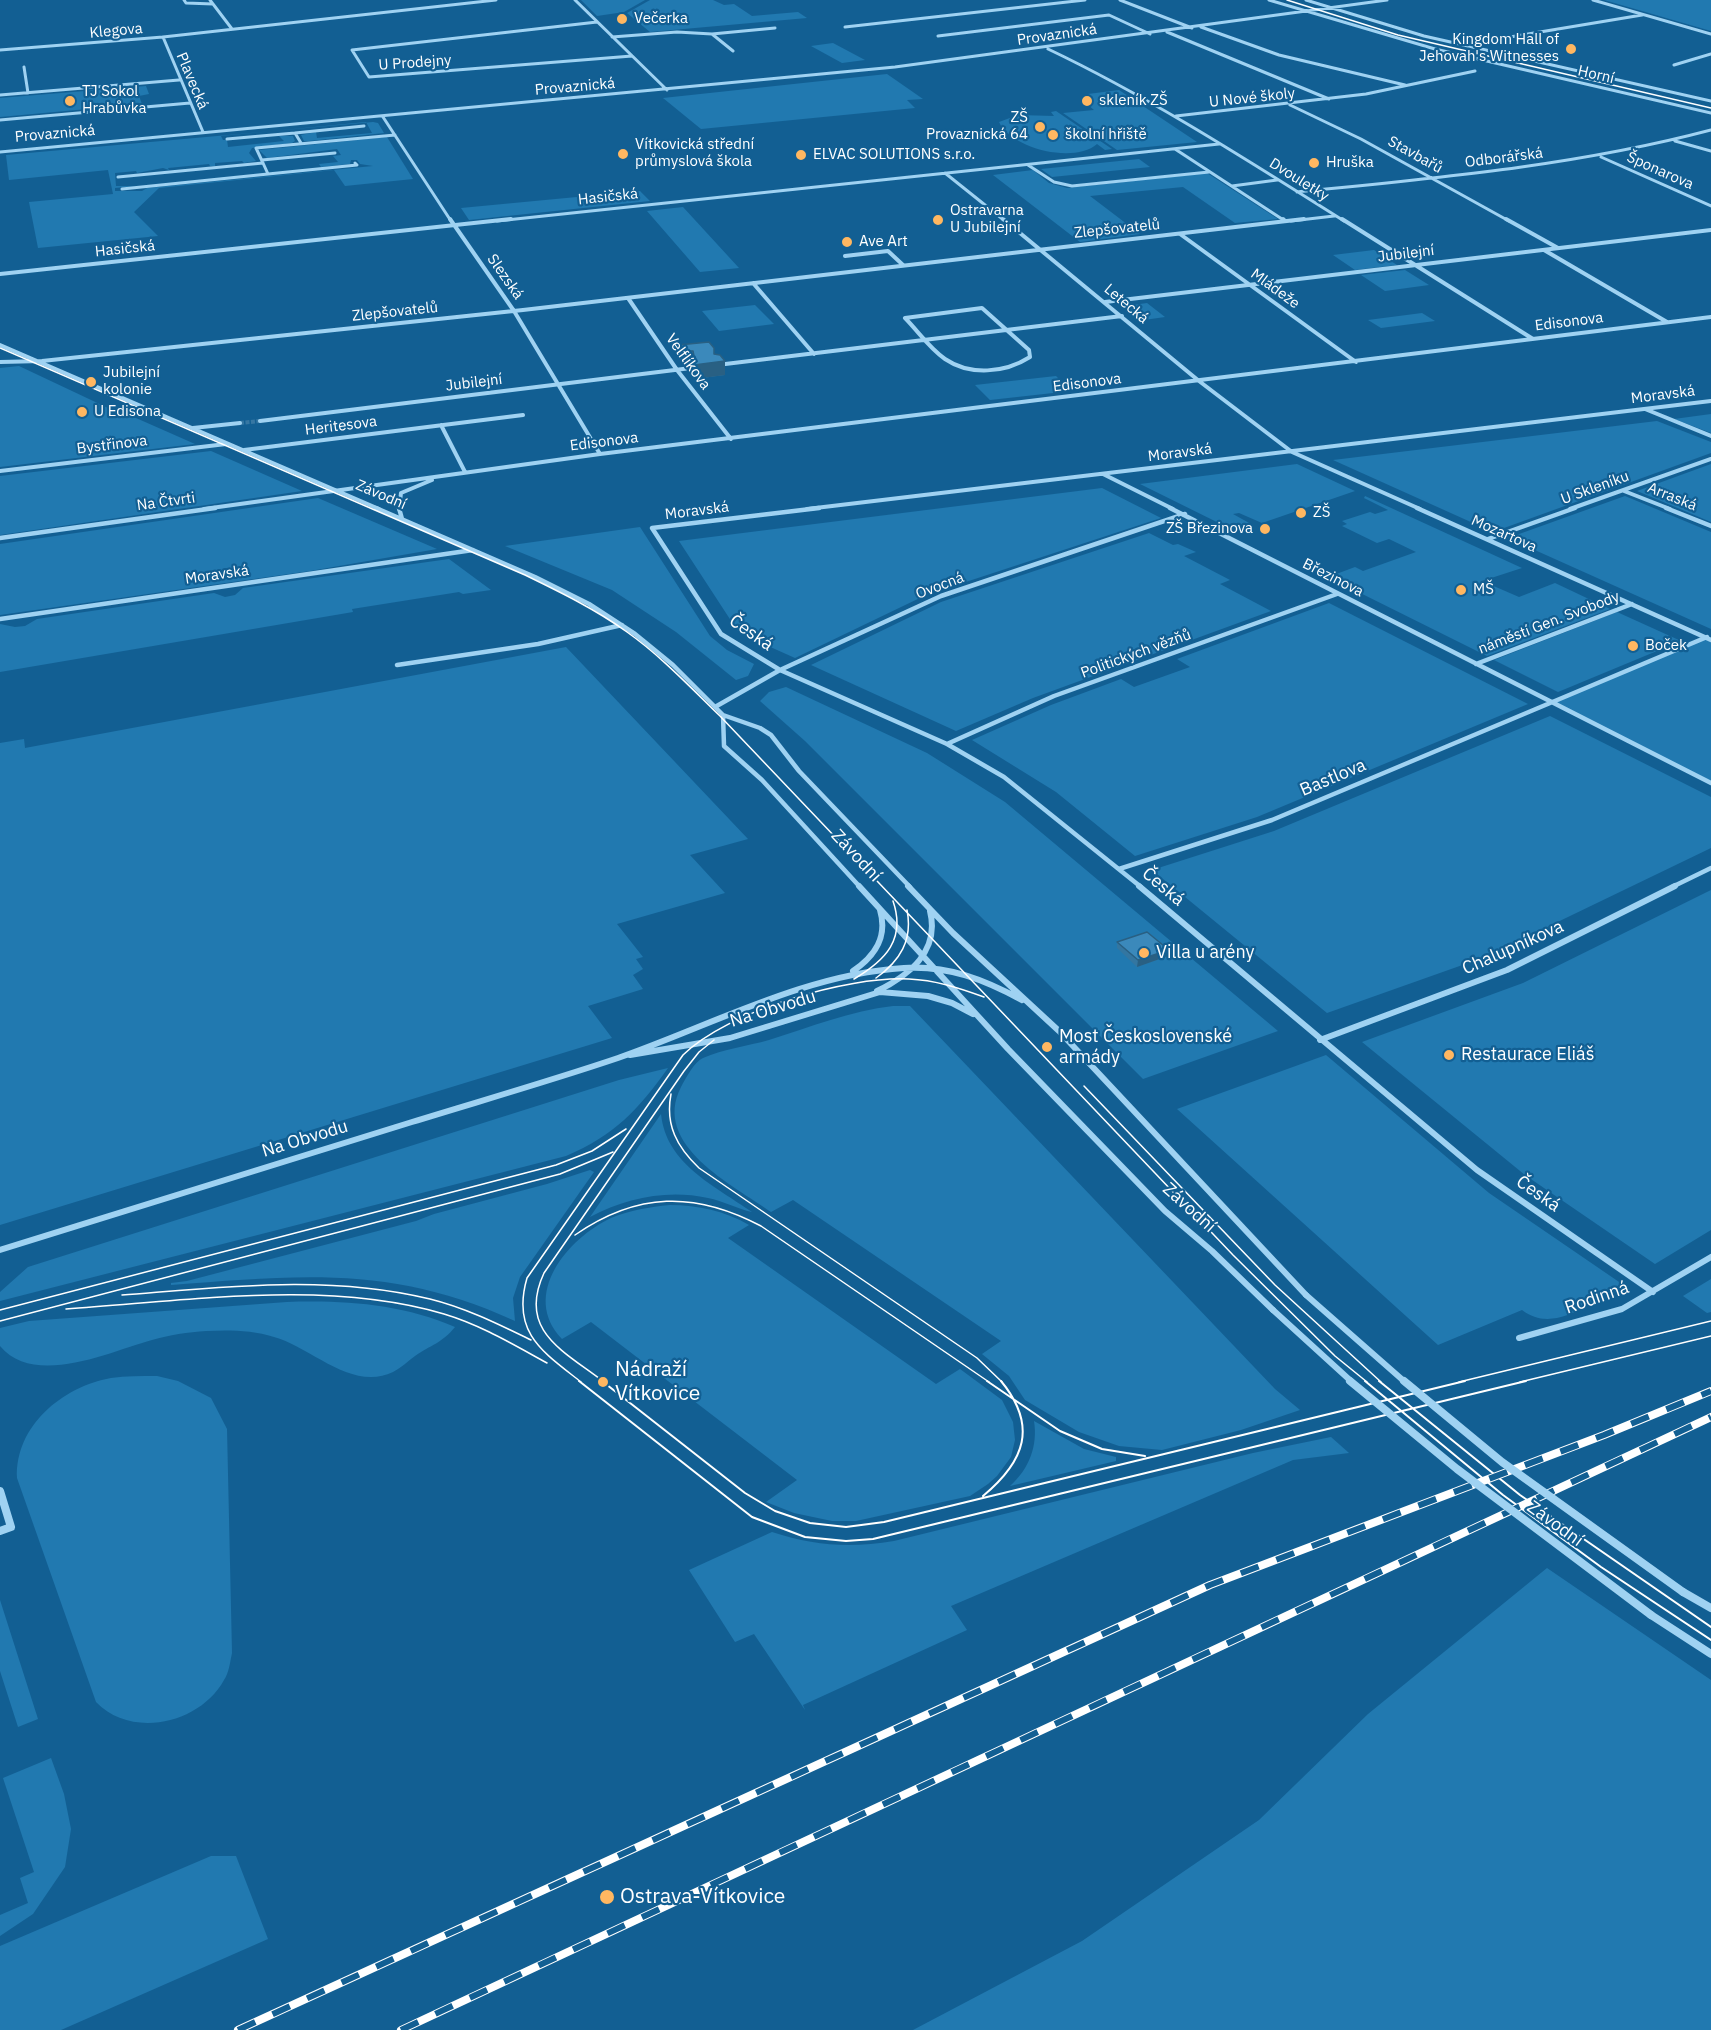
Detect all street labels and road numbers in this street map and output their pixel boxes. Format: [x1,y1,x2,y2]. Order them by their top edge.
street label: Klegova [89,20,143,42]
street label: Provaznická [1016,20,1098,50]
street label: Plavecká [172,50,212,112]
street label: U Prodejny [378,51,452,75]
street label: Horní [1576,62,1616,88]
street label: Provaznická [534,75,616,99]
street label: U Nové školy [1208,85,1296,111]
street label: Provaznická [14,122,96,146]
street label: Stavbařů [1384,133,1446,177]
street label: Odborářská [1464,144,1544,172]
street label: Šponarova [1624,148,1696,194]
street label: Dvouletky [1266,155,1332,205]
street label: Hasičská [577,185,639,209]
street label: Zlepšovatelů [1073,216,1161,242]
street label: Hasičská [94,237,156,261]
street label: Jubilejní [1377,242,1435,266]
street label: Slezská [483,251,527,303]
street label: Mládeže [1247,265,1303,313]
street label: Letecká [1100,280,1152,328]
street label: Zlepšovatelů [351,299,439,325]
street label: Edisonova [1534,309,1604,335]
street label: Velflíkova [662,330,714,394]
street label: Edisonova [1052,370,1122,396]
street label: Jubilejní [445,371,503,395]
street label: Moravská [1630,382,1696,408]
street label: Heritesova [304,413,378,439]
street label: Edisonova [569,429,639,455]
street label: Bystřinova [76,432,148,458]
street label: Moravská [1147,440,1213,466]
street label: U Skleníku [1558,467,1632,509]
street label: Závodní [353,476,409,514]
street label: Arraská [1645,479,1699,515]
street label: Na Čtvrti [136,489,196,515]
street label: Moravská [664,498,730,524]
street label: Mozartova [1468,512,1540,556]
street label: Březinova [1299,555,1367,601]
street label: Moravská [184,562,250,588]
street label: Ovocná [913,569,967,603]
street label: náměstí Gen. Svobody [1476,588,1622,658]
street label: Česká [725,610,777,656]
street label: Politických vězňů [1078,626,1194,682]
street label: Bastlova [1297,754,1369,802]
street label: Závodní [826,825,886,887]
street label: Česká [1137,863,1189,911]
street label: Chalupníkova [1459,916,1567,980]
street label: Na Obvodu [727,986,819,1032]
street label: Na Obvodu [259,1116,351,1162]
street label: Česká [1512,1171,1564,1217]
street label: Závodní [1158,1179,1220,1237]
street label: Rodinná [1562,1277,1632,1319]
street label: Závodní [1523,1496,1587,1552]

